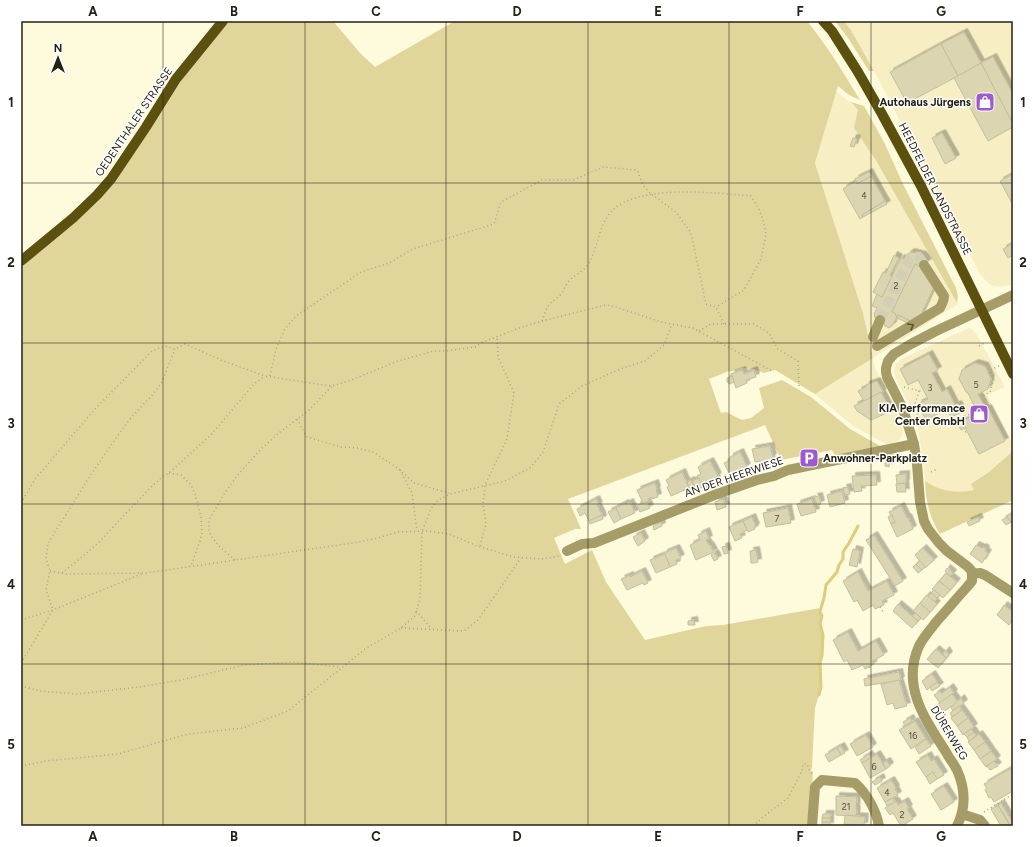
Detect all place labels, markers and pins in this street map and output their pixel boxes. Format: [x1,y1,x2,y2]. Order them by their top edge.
shop icon: Autohaus Jürgens [974,91,996,113]
place label: Autohaus Jürgens [879,96,971,109]
place label: KIA Performance Center GmbH [879,402,965,428]
shop icon: KIA Performance Center GmbH [968,403,990,425]
parking icon: Anwohner-Parkplatz [798,447,820,469]
place label: Anwohner-Parkplatz [823,452,927,465]

